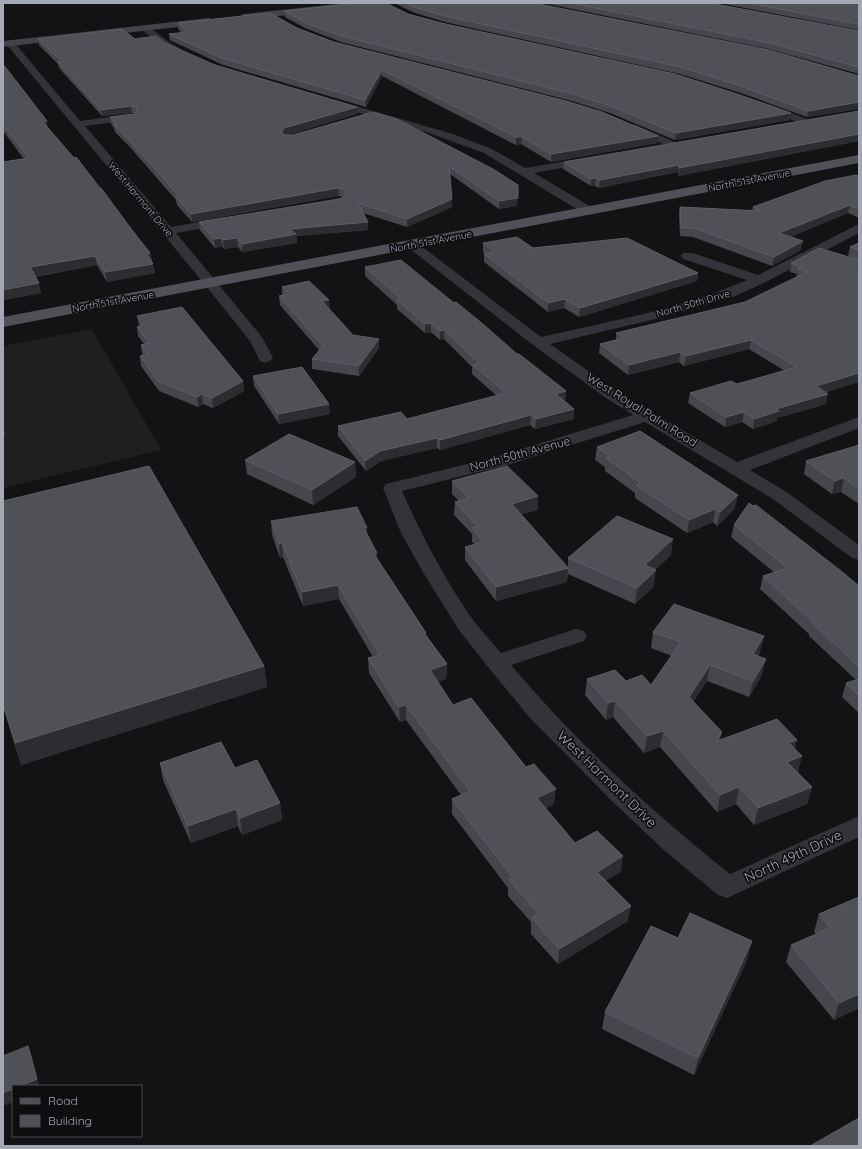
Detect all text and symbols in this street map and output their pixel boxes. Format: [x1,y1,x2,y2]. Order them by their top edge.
street label: West Harmont Drive [105,159,176,240]
street label: North 51st Avenue [707,166,791,195]
street label: North 51st Avenue [389,227,473,256]
street label: North 50th Drive [655,287,732,320]
street label: North 51st Avenue [71,288,155,315]
street label: West Royal Palm Road [584,369,700,450]
street label: North 50th Avenue [468,433,572,474]
street label: West Harmont Drive [553,727,661,831]
street label: North 49th Drive [741,825,845,886]
legend [12,1085,142,1137]
text: Road [48,1093,78,1108]
text: Building [48,1113,92,1128]

